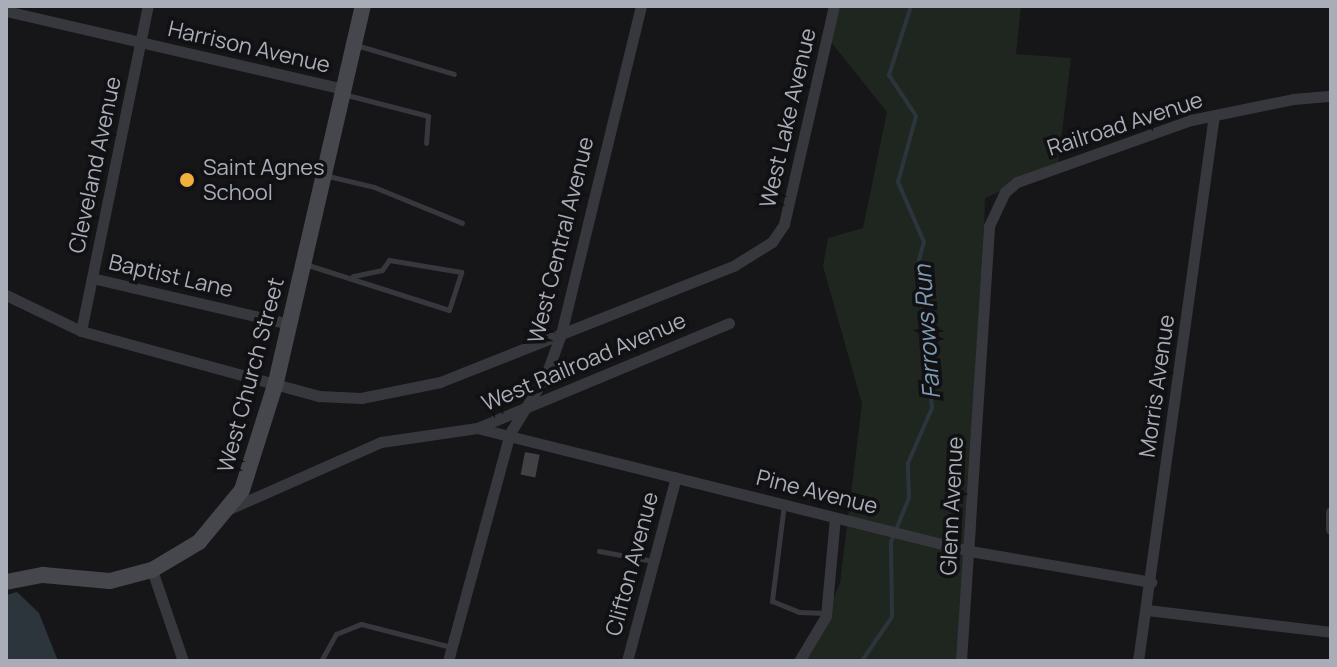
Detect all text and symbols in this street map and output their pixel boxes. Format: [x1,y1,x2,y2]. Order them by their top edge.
street label: Harrison Avenue [165,16,333,78]
street label: West Lake Avenue [754,26,822,210]
street label: Cleveland Avenue [63,74,127,256]
street label: Railroad Avenue [1044,86,1206,162]
street label: West Central Avenue [523,134,599,346]
place label: Saint Agnes School [203,154,325,206]
marker: Saint Agnes School [178,171,196,189]
street label: Baptist Lane [106,249,236,303]
water label: Farrows Run [907,264,945,400]
street label: West Church Street [212,275,290,475]
street label: West Railroad Avenue [478,307,690,417]
street label: Morris Avenue [1134,313,1180,459]
street label: Glenn Avenue [935,436,969,576]
street label: Pine Avenue [754,464,880,520]
street label: Clifton Avenue [600,489,664,639]

